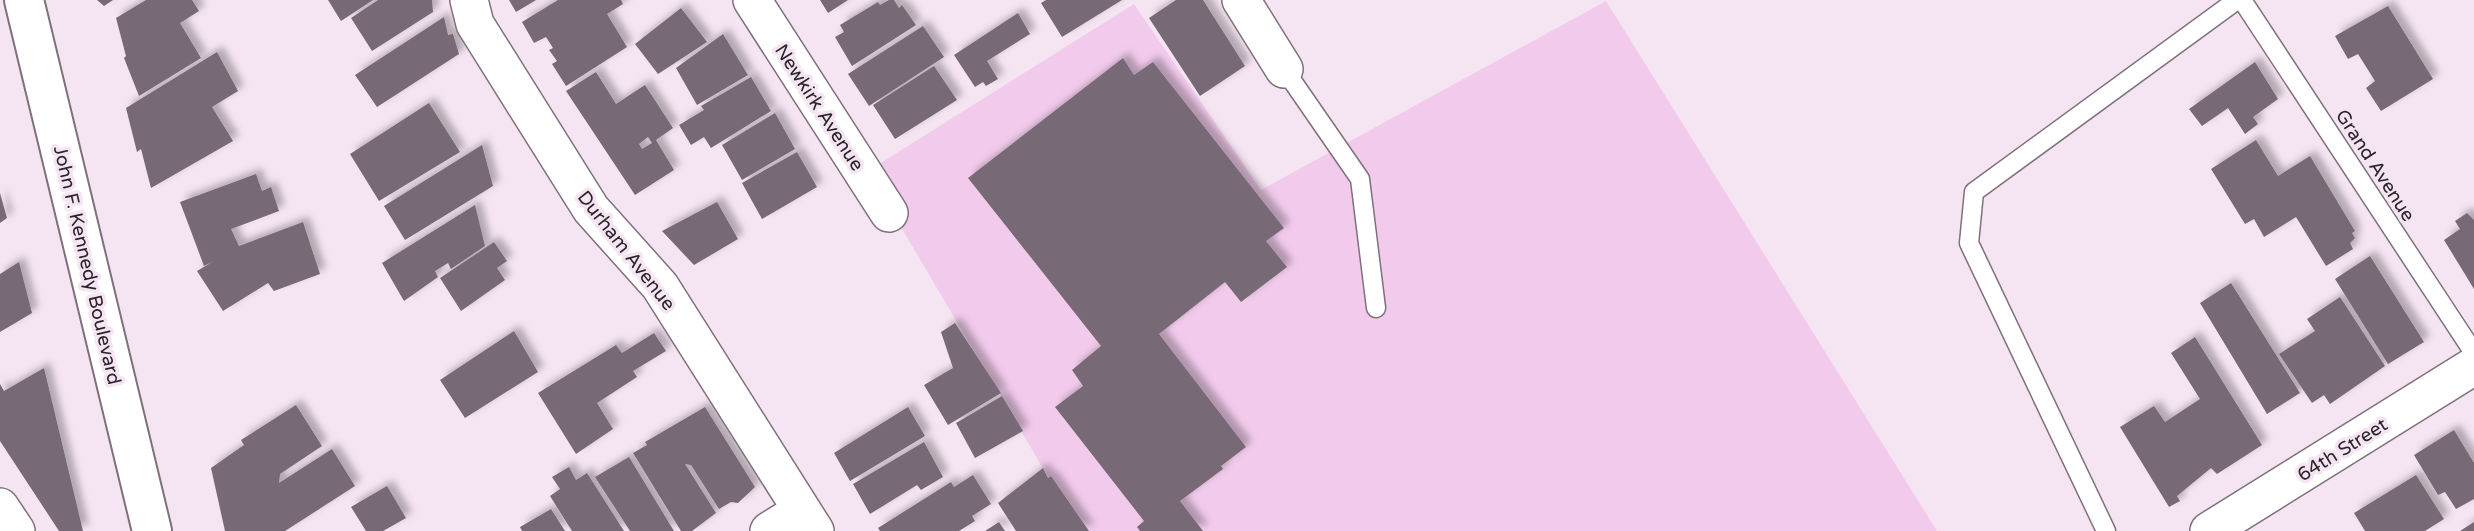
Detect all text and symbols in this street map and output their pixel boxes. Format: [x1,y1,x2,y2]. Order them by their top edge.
street label: Newkirk Avenue [770,40,868,175]
street label: Grand Avenue [2331,106,2419,226]
street label: John F. Kennedy Boulevard [49,144,125,387]
street label: Durham Avenue [573,186,680,315]
street label: 64th Street [2293,414,2392,486]

